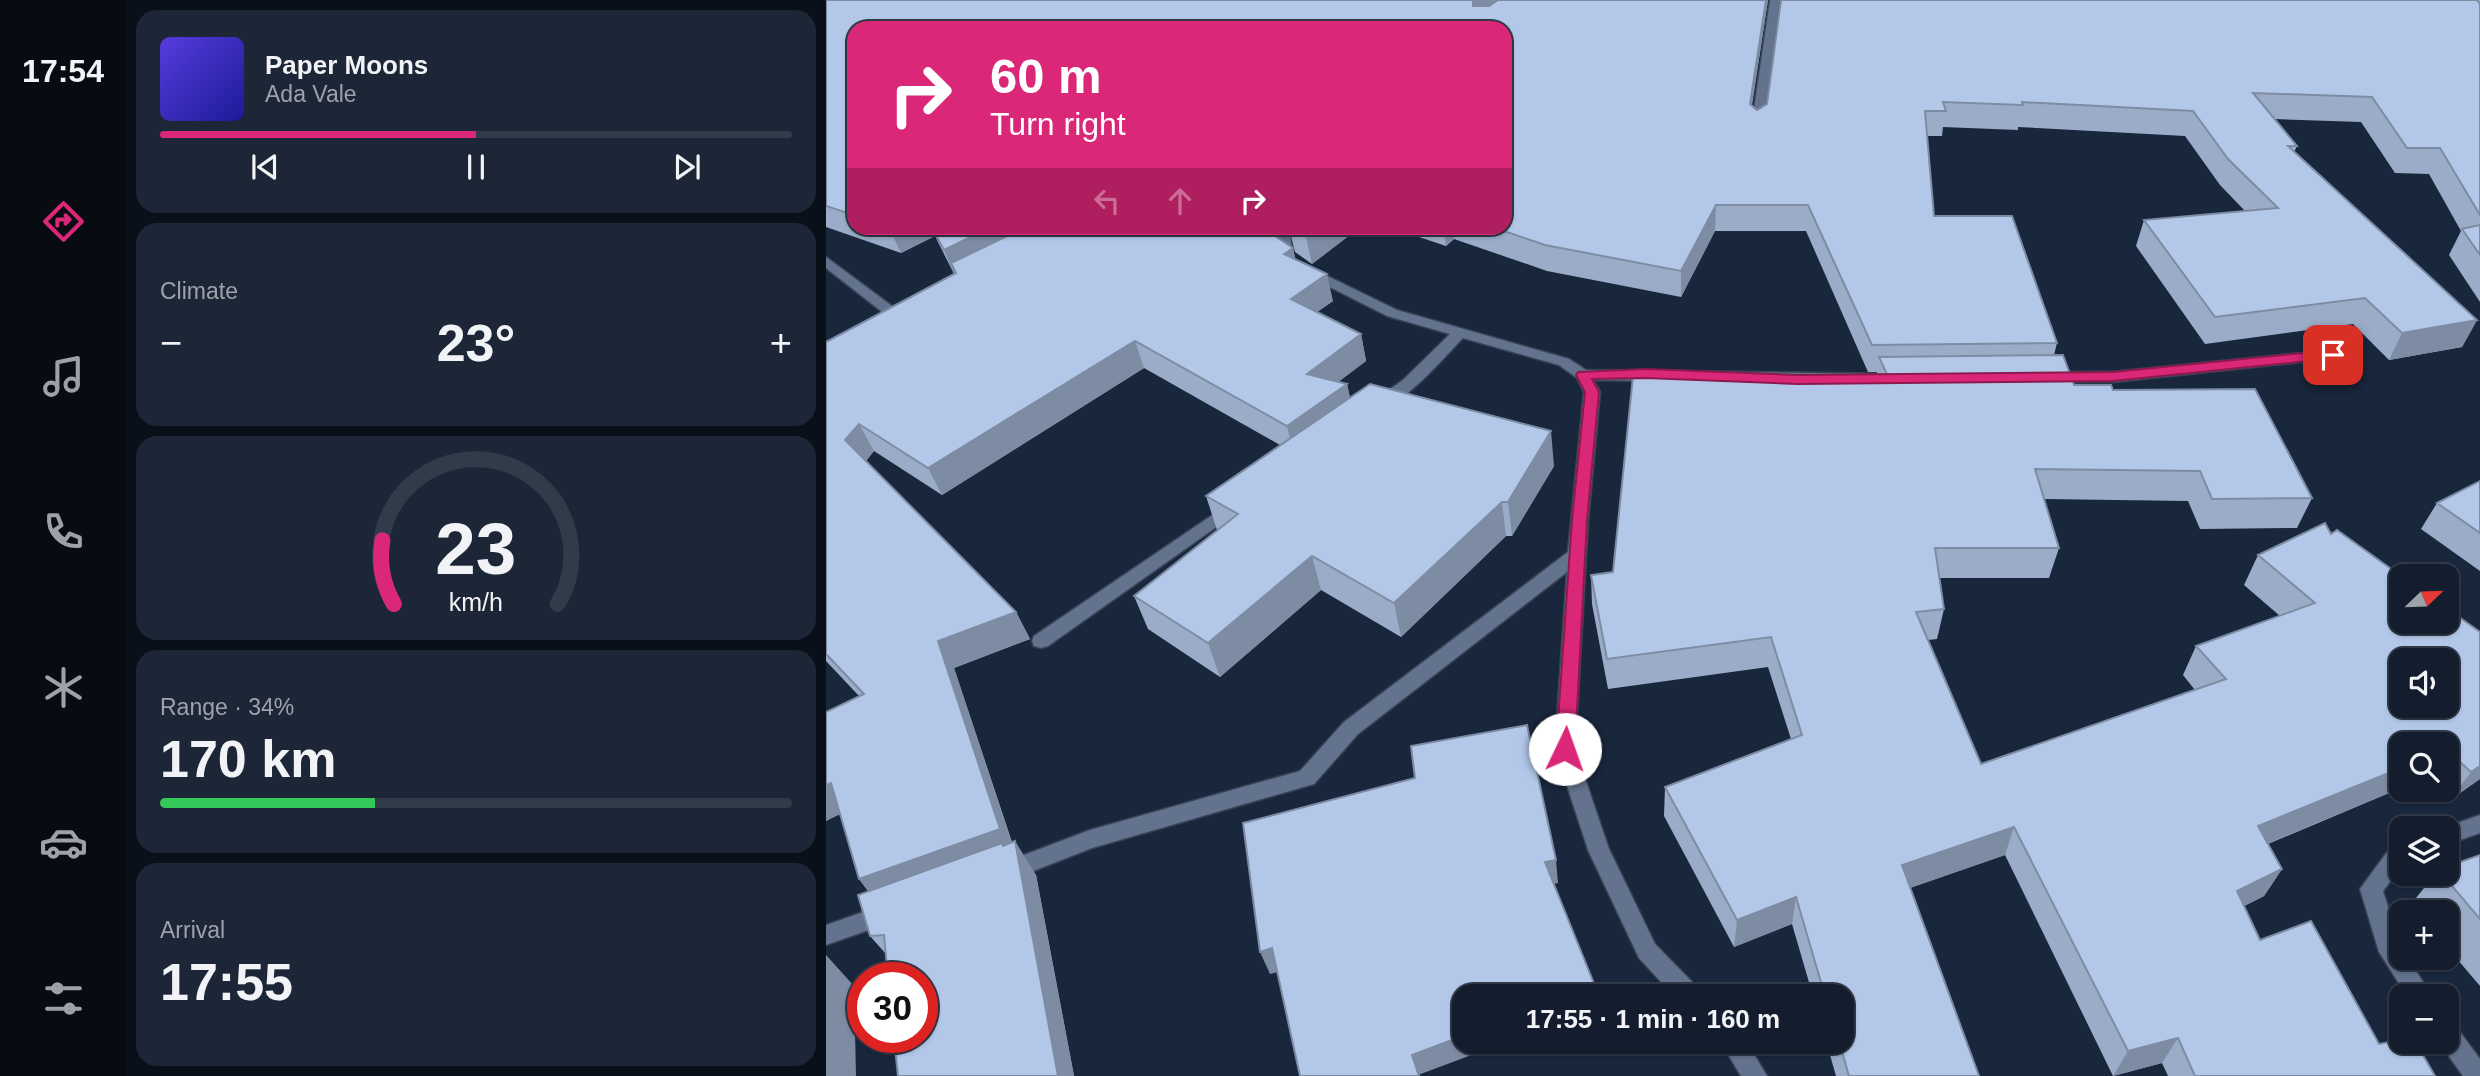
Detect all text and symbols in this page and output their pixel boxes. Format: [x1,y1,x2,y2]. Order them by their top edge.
icon: right [875,49,966,140]
text: 60 m [990,49,1102,103]
text: Paper Moons [265,50,428,80]
text: 17:54 [22,53,104,89]
text: Ada Vale [265,81,357,107]
text: Turn right [990,106,1126,142]
icon: previous [246,148,284,186]
icon: pause [457,148,495,186]
icon: next [668,148,706,186]
icon: left [1088,182,1126,220]
icon: ahead [1161,182,1199,220]
icon: right [1234,182,1272,220]
icon: directions [39,197,88,246]
text: Climate [160,278,238,304]
text: 23° [437,314,515,372]
text: − [160,322,182,364]
text: + [770,322,792,364]
pin [2303,325,2363,385]
icon: arrive [2314,336,2352,374]
icon: music [39,352,88,401]
icon: phone [39,507,88,556]
text: 23 [436,508,516,589]
north arrow [2389,564,2459,634]
map controls [2389,564,2459,1054]
text: km/h [449,588,503,616]
button: sound [2389,648,2459,718]
icon: climate [39,663,88,712]
text: Range · 34% [160,694,294,720]
position arrow [1528,712,1602,786]
text: 170 km [160,730,336,788]
button: search [2389,732,2459,802]
button: layers [2389,816,2459,886]
icon: car [39,818,88,867]
button: + [2389,900,2459,970]
text: Arrival [160,917,225,943]
text: 17:55 [160,953,293,1011]
speed limit sign: 30 [847,962,938,1053]
icon: filters [39,974,88,1023]
button: − [2389,984,2459,1054]
text: 17:55 · 1 min · 160 m [1526,1004,1780,1034]

